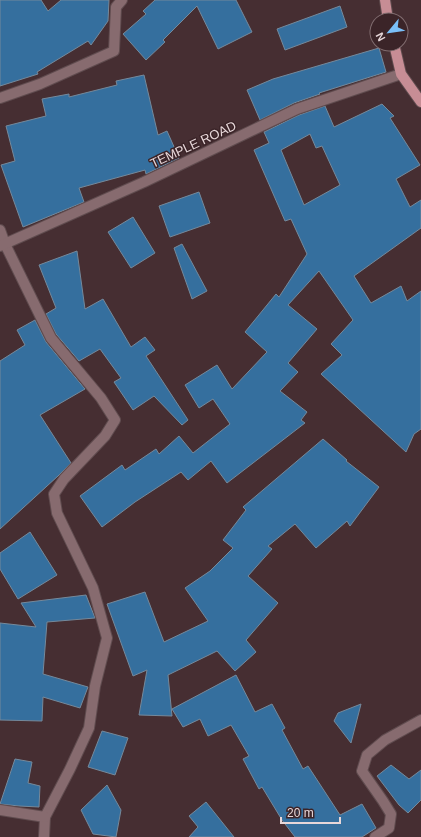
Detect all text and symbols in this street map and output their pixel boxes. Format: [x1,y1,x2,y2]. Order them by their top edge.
north arrow [369,12,409,52]
text: N [373,30,387,43]
street label: TEMPLE ROAD [148,118,239,171]
scale bar [281,799,340,825]
text: 20 m [287,806,314,820]

